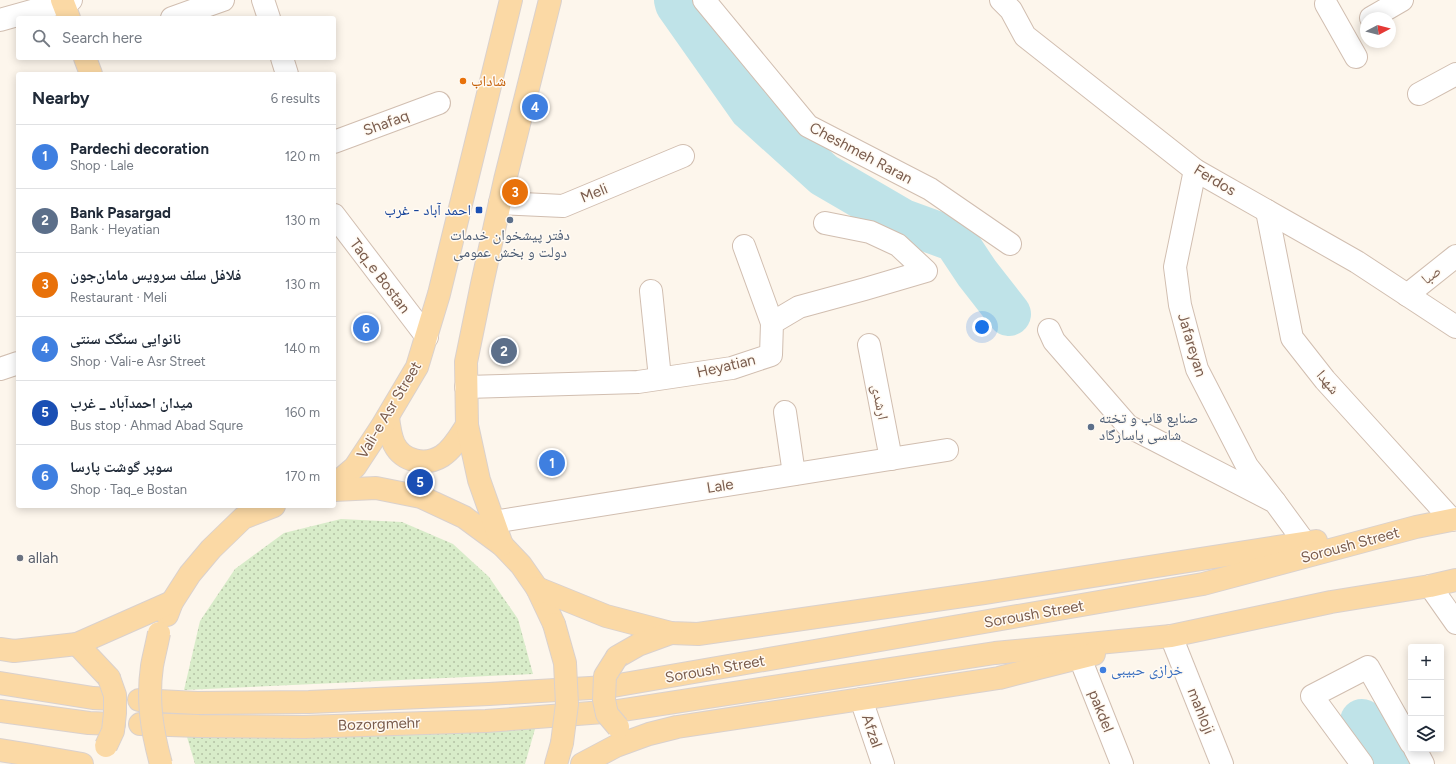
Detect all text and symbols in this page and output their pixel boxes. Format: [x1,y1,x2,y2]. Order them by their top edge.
north arrow [1360,12,1396,48]
search box [16,16,336,60]
icon: search [30,27,52,49]
text: Search here [62,29,142,47]
place label: شاداب [471,72,506,90]
marker: شاداب [458,76,468,86]
text: Nearby [32,88,90,108]
text: 6 results [271,91,320,106]
pin: 4 [522,92,548,122]
street label: Shafaq [361,106,411,140]
street label: Cheshmeh Raran [806,118,916,188]
text: Pardechi decoration [70,140,209,158]
text: 1 [42,149,48,164]
text: 120 m [285,149,320,164]
text: Shop · Lale [70,158,134,173]
street label: Ferdos [1191,160,1239,200]
pin: 3 [502,177,528,207]
street label: Meli [578,179,610,207]
place label: احمد آباد - غرب [384,201,471,219]
text: Bank Pasargad [70,204,171,222]
marker: احمد آباد - غرب [474,205,484,215]
text: 2 [41,213,49,228]
text: 130 m [285,213,320,228]
marker: دفتر پیشخوان خدمات دولت و بخش عمومی [505,215,515,225]
text: Bank · Heyatian [70,222,160,237]
place label: دفتر پیشخوان خدمات دولت و بخش عمومی [450,226,570,262]
street label: Taq_e Bostan [346,235,414,317]
street label: صبا [1418,262,1444,288]
text: فلافل سلف سرویس مامان‌جون [70,266,242,284]
text: 3 [41,277,49,292]
text: 130 m [285,277,320,292]
text: Restaurant · Meli [70,290,167,305]
street label: Jafareyan [1174,311,1210,379]
pin: 6 [353,313,379,343]
your location [972,317,992,337]
text: نانوایی سنگک سنتی [70,330,181,348]
pin: 2 [491,336,517,366]
text: 4 [41,341,49,356]
text: 140 m [284,341,320,356]
street label: Heyatian [695,351,757,381]
text: Shop · Vali-e Asr Street [70,354,206,369]
street label: Vali-e Asr Street [353,358,425,462]
street label: شهدا [1313,366,1343,398]
street label: ارشدی [867,383,892,421]
text: میدان احمدآباد _ غرب [70,394,193,412]
text: 5 [41,405,49,420]
text: 160 m [285,405,320,420]
place label: صنایع قاب و تخته شاسی پاسارگاد [1099,409,1198,445]
text: Bus stop · Ahmad Abad Squre [70,418,243,433]
marker: صنایع قاب و تخته شاسی پاسارگاد [1086,422,1096,432]
pin: 1 [539,448,565,478]
text: سوپر گوشت پارسا [70,458,173,476]
pin: 5 [407,467,433,497]
text: 6 [41,469,49,484]
text: 170 m [285,469,320,484]
street label: Lale [705,475,735,497]
text: Shop · Taq_e Bostan [70,482,187,497]
street label: Soroush Street [1299,523,1401,567]
place label: allah [28,549,58,567]
marker: allah [15,553,25,563]
street label: Soroush Street [983,596,1086,632]
map controls [1408,644,1444,752]
button: + [1408,644,1444,680]
street label: Soroush Street [664,651,767,687]
place label: خرازی حبیبی [1111,661,1183,680]
marker: خرازی حبیبی [1098,665,1108,675]
button: − [1408,680,1444,716]
street label: mahloji [1184,685,1218,737]
street label: pakdel [1084,687,1118,735]
street label: Afzal [858,712,886,750]
street label: Bozorgmehr [338,714,420,734]
button: layers [1408,716,1444,752]

